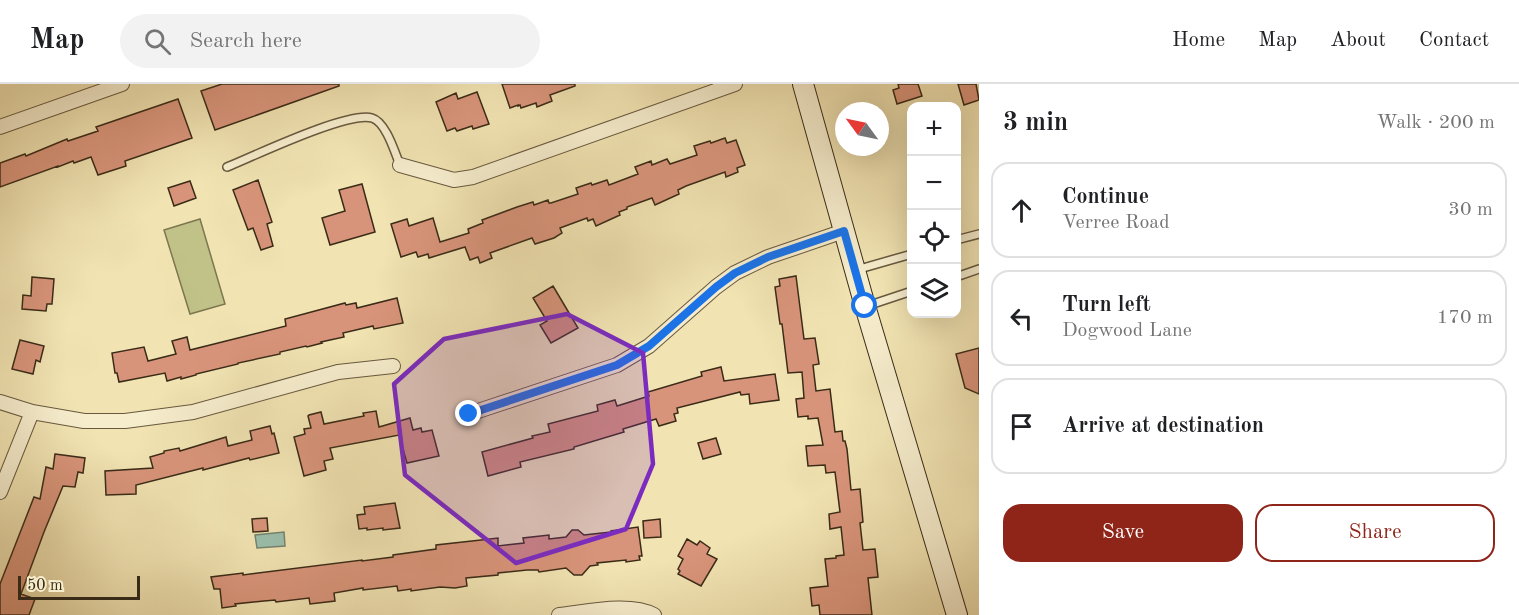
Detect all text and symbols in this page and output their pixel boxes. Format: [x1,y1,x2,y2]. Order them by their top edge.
search box [120,14,540,68]
icon: search [141,25,174,58]
text: Map [30,27,84,55]
text: Search here [189,30,302,52]
text: Home [1172,30,1225,51]
text: Map [1258,30,1297,51]
text: About [1330,30,1386,51]
text: Contact [1419,30,1489,51]
north arrow [835,102,889,156]
map controls [907,102,961,318]
button: + [907,102,961,156]
text: 3 min [1003,110,1068,136]
text: Walk · 200 m [1376,113,1495,133]
button: − [907,156,961,210]
text: Continue [1062,186,1149,208]
icon: ahead [1005,194,1038,227]
text: 30 m [1448,200,1493,220]
button: locate [907,210,961,264]
text: Verree Road [1062,213,1170,233]
button: layers [907,264,961,318]
route start [851,292,877,318]
text: Turn left [1062,294,1151,316]
icon: left [1005,302,1038,335]
text: 170 m [1437,308,1493,328]
text: Dogwood Lane [1062,321,1192,341]
route end [455,400,481,426]
icon: arrive [1005,410,1038,443]
text: Arrive at destination [1062,415,1264,437]
button: Save [1003,504,1243,562]
button: Share [1255,504,1495,562]
scale bar [18,573,140,600]
text: 50 m [27,578,63,594]

